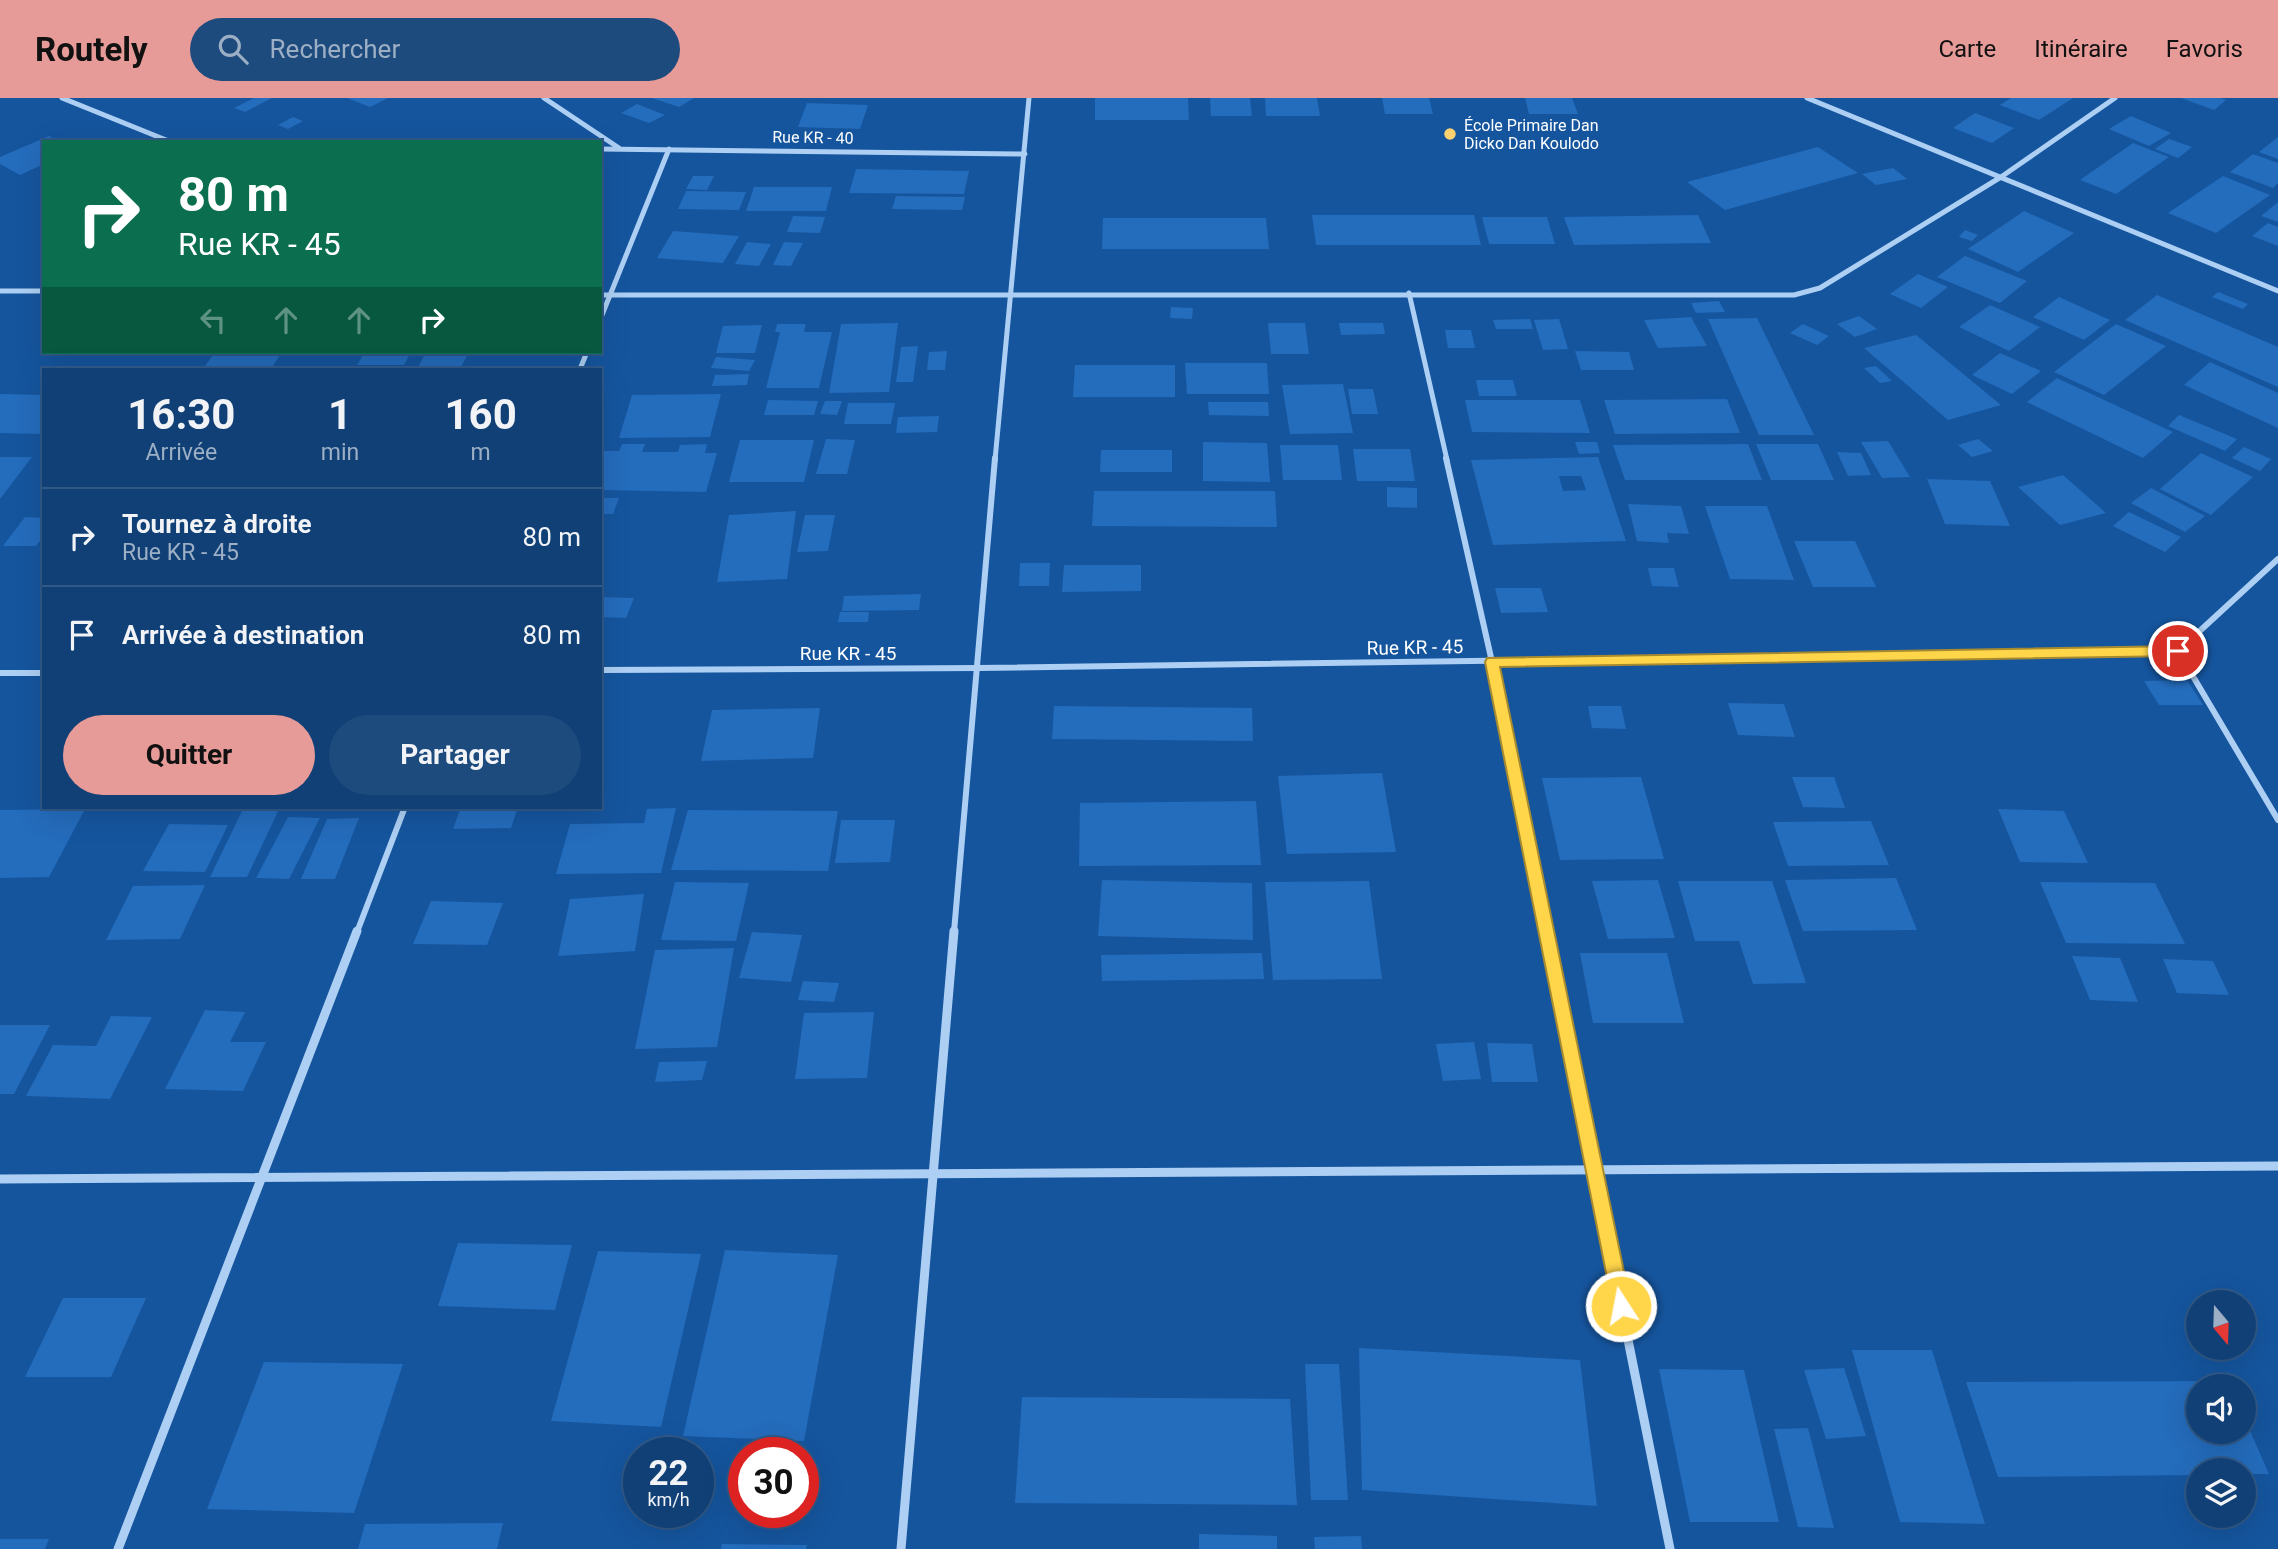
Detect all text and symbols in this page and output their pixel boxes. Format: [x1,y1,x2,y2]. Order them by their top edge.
search box [190,18,680,81]
text: Routely [35,30,148,69]
icon: search [214,30,252,68]
text: Rechercher [270,34,400,64]
text: Carte [1938,35,1996,63]
text: Itinéraire [2034,35,2128,63]
text: Favoris [2166,35,2243,63]
place label: École Primaire Dan Dicko Dan Koulodo [1464,116,1599,153]
marker: École Primaire Dan Dicko Dan Koulodo [1442,126,1458,142]
street label: Rue KR - 40 [772,127,854,148]
text: 80 m [178,166,289,223]
icon: right [63,168,154,259]
text: Rue KR - 45 [178,225,341,263]
icon: left [194,301,232,339]
icon: ahead [267,301,305,339]
icon: ahead [340,301,378,339]
icon: right [413,301,451,339]
text: 16:30 [127,390,235,439]
text: 1 [328,390,352,439]
text: 160 [444,390,517,439]
text: Arrivée [146,439,217,466]
text: min [321,439,359,466]
text: m [471,439,491,466]
text: Tournez à droite [122,509,312,539]
icon: right [63,518,101,556]
text: 80 m [523,522,581,552]
text: Rue KR - 45 [122,539,239,566]
icon: arrive [63,616,101,654]
text: Arrivée à destination [122,620,364,650]
text: 80 m [523,620,581,650]
pin [2148,621,2208,681]
icon: arrive [2159,632,2197,670]
street label: Rue KR - 45 [1366,635,1464,660]
street label: Rue KR - 45 [800,642,896,665]
button: Quitter [63,715,315,795]
button: Partager [329,715,581,795]
position arrow [1584,1269,1658,1343]
north arrow [2186,1290,2256,1360]
map controls [2186,1290,2256,1528]
button: sound [2186,1374,2256,1444]
speed limit sign: 30 [728,1437,819,1528]
text: 22 [648,1453,689,1494]
button: layers [2186,1458,2256,1528]
text: km/h [647,1489,690,1510]

